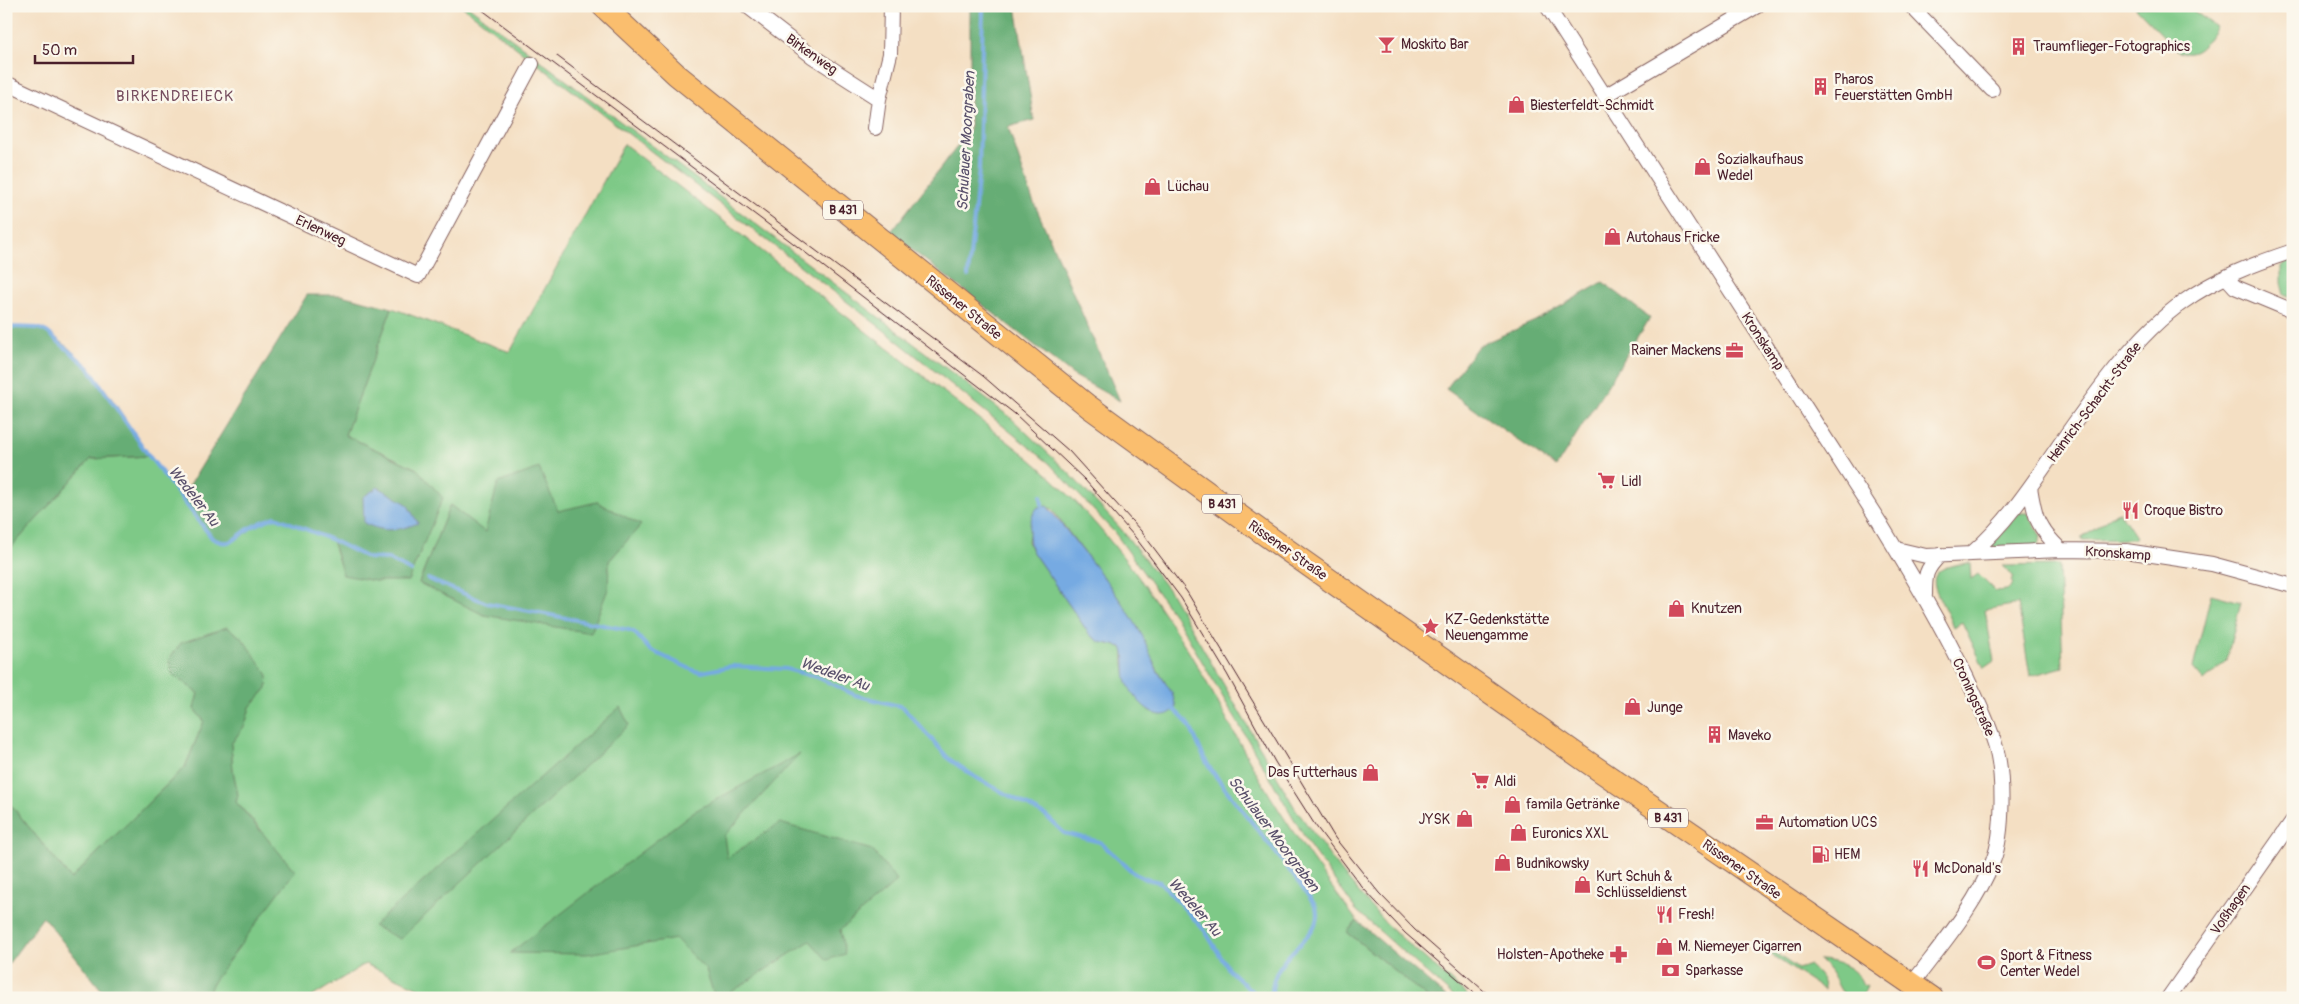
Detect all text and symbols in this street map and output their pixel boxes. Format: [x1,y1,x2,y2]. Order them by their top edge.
street label: Birkenweg [783,30,841,78]
scale bar [35,32,132,64]
bar icon: Moskito Bar [1377,34,1397,54]
place label: Moskito Bar [1401,36,1469,53]
building icon: Traumflieger-Fotographics [2009,36,2029,56]
place label: Traumflieger-Fotographics [2033,38,2191,55]
text: 50 m [42,41,77,60]
water label: Schulauer Moorgraben [953,69,980,211]
place label: Pharos Feuerstätten GmbH [1834,71,1953,104]
building icon: Pharos Feuerstätten GmbH [1810,77,1830,97]
district label: BIRKENDREIECK [116,87,234,106]
shop icon: Biesterfeldt-Schmidt [1506,95,1526,115]
place label: Biesterfeldt-Schmidt [1530,97,1654,114]
place label: Sozialkaufhaus Wedel [1717,151,1804,184]
shop icon: Sozialkaufhaus Wedel [1693,157,1713,177]
shop icon: Lüchau [1143,176,1163,196]
place label: Lüchau [1167,178,1209,195]
road number: B 431 [823,200,863,220]
street label: Erlenweg [293,211,349,249]
shop icon: Autohaus Fricke [1602,227,1622,247]
place label: Autohaus Fricke [1626,229,1720,246]
street label: Rissener Straße [922,272,1005,343]
street label: Kronskamp [1738,309,1788,374]
street label: Heinrich-Schacht-Straße [2044,339,2145,466]
office icon: Rainer Mackens [1725,340,1745,360]
place label: Rainer Mackens [1631,342,1722,359]
water label: Wedeler Au [164,462,224,531]
supermarket icon: Lidl [1597,471,1617,491]
place label: Lidl [1621,473,1642,490]
road number: B 431 [1202,494,1242,514]
restaurant icon: Croque Bistro [2120,500,2140,520]
place label: Croque Bistro [2144,502,2223,519]
street label: Rissener Straße [1245,517,1331,584]
street label: Kronskamp [2085,543,2152,564]
shop icon: Knutzen [1667,598,1687,618]
place label: Knutzen [1691,600,1742,617]
place label: KZ-Gedenkstätte Neuengamme [1445,611,1549,644]
place icon: KZ-Gedenkstätte Neuengamme [1421,617,1441,637]
water label: Wedeler Au [798,653,873,696]
street label: Croningstraße [1949,655,1998,739]
shop icon: Junge [1623,697,1643,717]
place label: Junge [1647,699,1683,716]
building icon: Maveko [1704,725,1724,745]
place label: Maveko [1728,727,1772,744]
shop icon: Das Futterhaus [1361,762,1381,782]
place label: Das Futterhaus [1268,764,1358,781]
supermarket icon: Aldi [1470,771,1490,791]
water label: Schulauer Moorgraben [1224,773,1324,897]
place label: Aldi [1494,773,1516,790]
shop icon: famila Getränke [1502,794,1522,814]
place label: famila Getränke [1526,796,1620,813]
road number: B 431 [1648,808,1688,828]
shop icon: JYSK [1454,809,1474,829]
place label: JYSK [1419,811,1451,828]
office icon: Automation UCS [1754,812,1774,832]
place label: Automation UCS [1778,814,1877,831]
shop icon: Euronics XXL [1508,823,1528,843]
place label: Euronics XXL [1532,825,1609,842]
street label: Rissener Straße [1699,836,1785,903]
fuel station icon: HEM [1810,844,1830,864]
place label: HEM [1834,846,1860,863]
shop icon: Budnikowsky [1492,853,1512,873]
place label: Budnikowsky [1516,855,1589,872]
restaurant icon: McDonald's [1910,858,1930,878]
place label: McDonald's [1934,860,2002,877]
place label: Kurt Schuh & Schlüsseldienst [1596,868,1687,901]
water label: Wedeler Au [1164,874,1226,942]
shop icon: Kurt Schuh & Schlüsseldienst [1572,874,1592,894]
street label: Voßhagen [2207,881,2254,938]
restaurant icon: Fresh! [1654,904,1674,924]
place label: Fresh! [1678,906,1715,923]
shop icon: M. Niemeyer Cigarren [1654,936,1674,956]
place label: M. Niemeyer Cigarren [1678,938,1802,955]
pharmacy icon: Holsten-Apotheke [1608,944,1628,964]
place label: Holsten-Apotheke [1497,946,1604,963]
place label: Sport & Fitness Center Wedel [2000,947,2092,980]
sports icon: Sport & Fitness Center Wedel [1976,953,1996,973]
bank icon: Sparkasse [1661,960,1681,980]
place label: Sparkasse [1685,962,1743,979]

